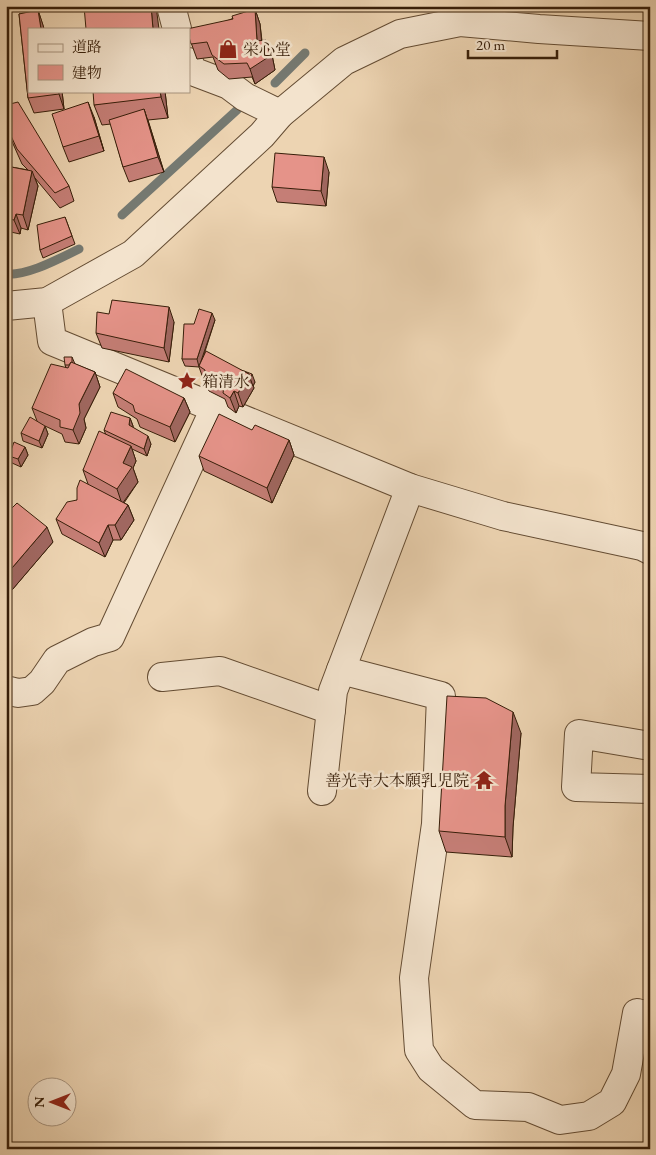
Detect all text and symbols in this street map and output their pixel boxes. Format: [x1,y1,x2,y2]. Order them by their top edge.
legend [28,28,190,92]
scale bar [468,28,557,60]
text: 20 m [476,35,505,54]
text: 道路 [72,37,102,56]
shop icon: 栄心堂 [217,38,239,60]
place label: 栄心堂 [243,39,291,60]
text: 建物 [72,63,102,82]
place icon: 箱清水 [176,370,198,392]
place label: 箱清水 [202,371,250,392]
temple icon: 善光寺大本願乳児院 [473,769,495,791]
place label: 善光寺大本願乳児院 [325,770,469,791]
north arrow [28,1078,78,1128]
text: N [30,1096,48,1108]

